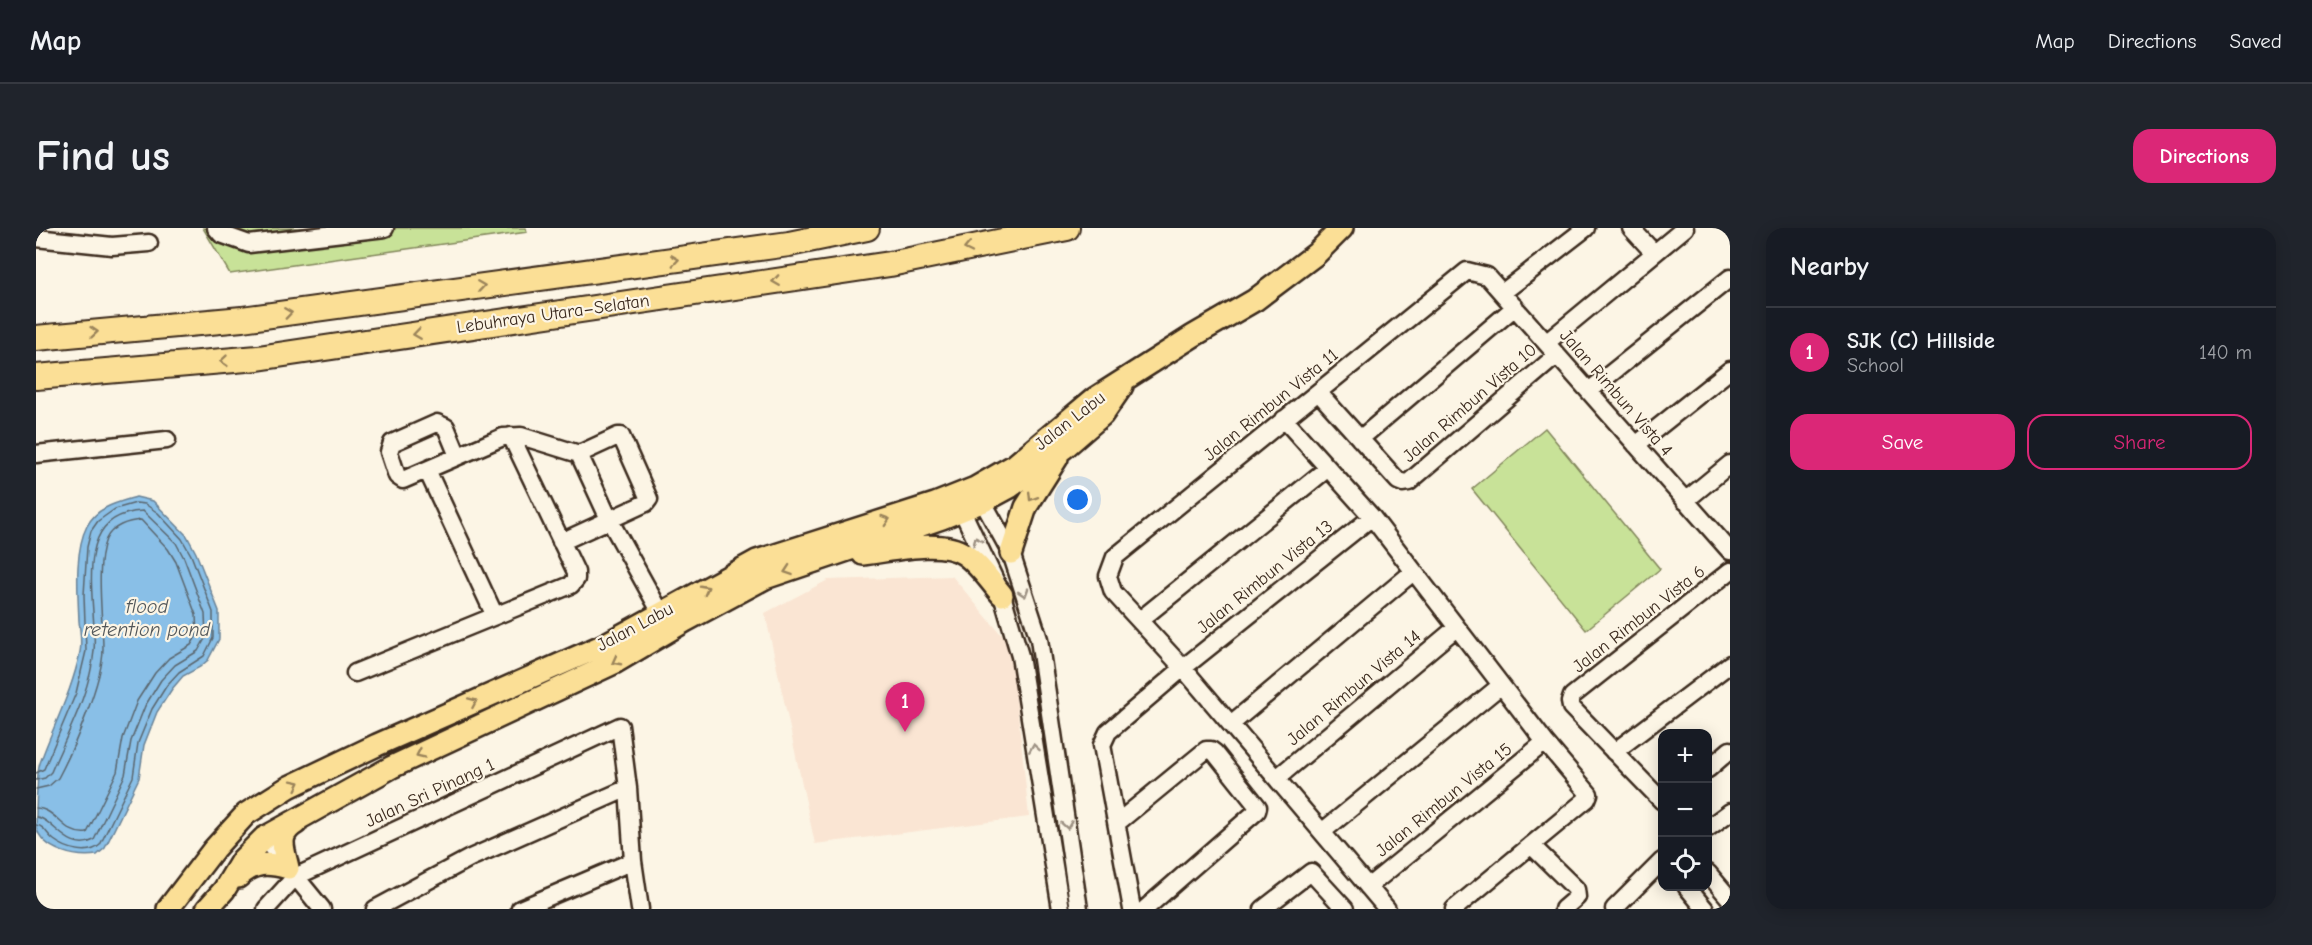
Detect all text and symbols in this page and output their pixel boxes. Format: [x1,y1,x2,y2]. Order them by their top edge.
text: Map [30,25,81,57]
text: Map [2035,29,2075,53]
text: Directions [2108,29,2197,53]
text: Saved [2230,29,2282,53]
button: Directions [2133,129,2276,183]
text: Find us [36,132,170,181]
one-way arrow [964,241,974,254]
text: Nearby [1790,252,1869,282]
one-way arrow [670,254,679,267]
one-way arrow [772,275,781,287]
one-way arrow [477,281,486,293]
street label: Lebuhraya Utara–Selatan [455,290,651,338]
one-way arrow [284,307,293,319]
street label: Jalan Rimbun Vista 4 [1555,325,1677,461]
one-way arrow [90,326,99,339]
one-way arrow [412,328,422,340]
text: SJK (C) Hillside [1847,328,1995,354]
street label: Jalan Rimbun Vista 10 [1399,339,1541,467]
text: 1 [1806,341,1813,364]
text: 140 m [2199,341,2252,364]
street label: Jalan Rimbun Vista 11 [1200,344,1342,466]
one-way arrow [219,354,228,367]
text: School [1847,354,1904,377]
street label: Jalan Labu [1031,387,1109,455]
button: Save [1790,414,2015,470]
button: Share [2027,414,2252,470]
your location [1063,485,1092,514]
one-way arrow [1028,491,1040,501]
one-way arrow [881,515,891,527]
street label: Jalan Rimbun Vista 13 [1193,516,1337,638]
one-way arrow [973,536,985,547]
street label: Jalan Rimbun Vista 6 [1569,561,1709,677]
one-way arrow [783,563,794,576]
one-way arrow [699,585,709,596]
one-way arrow [1017,587,1029,598]
water label: flood retention pond [84,595,212,641]
street label: Jalan Labu [593,598,677,656]
street label: Jalan Rimbun Vista 14 [1283,626,1425,750]
one-way arrow [611,654,622,665]
pin: 1 [886,682,924,732]
one-way arrow [467,697,478,709]
map controls [1658,729,1712,891]
button: + [1658,729,1712,783]
street label: Jalan Rimbun Vista 15 [1372,739,1516,861]
one-way arrow [1029,743,1041,752]
one-way arrow [416,746,427,758]
street label: Jalan Sri Pinang 1 [362,754,498,832]
one-way arrow [290,779,301,791]
button: − [1658,783,1712,837]
one-way arrow [1060,821,1072,830]
button: locate [1658,837,1712,891]

